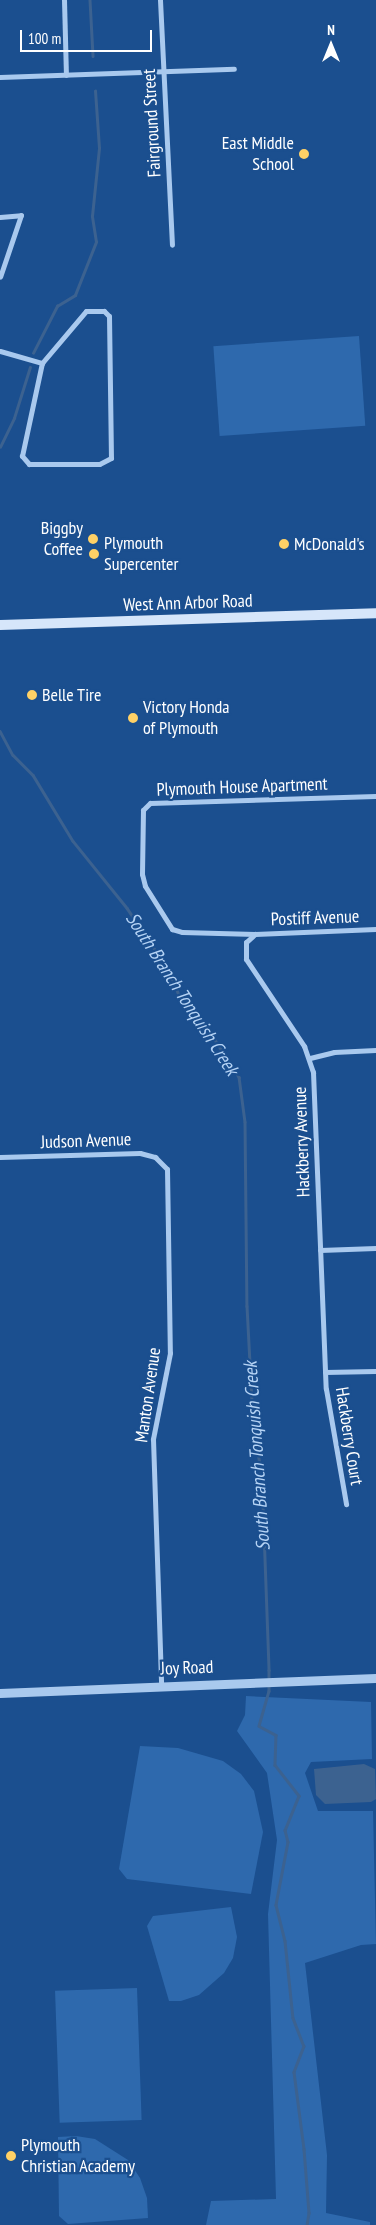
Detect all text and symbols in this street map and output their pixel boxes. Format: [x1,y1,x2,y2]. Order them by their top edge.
scale bar [22,20,155,52]
north arrow [306,20,356,70]
text: N [327,21,335,39]
text: 100 m [28,29,61,48]
street label: Fairground Street [138,68,166,178]
place label: East Middle School [222,133,294,176]
marker: East Middle School [298,148,310,160]
place label: Biggby Coffee [41,518,83,560]
marker: Biggby Coffee [87,533,99,545]
place label: Plymouth Supercenter [104,533,178,576]
place label: McDonald's [294,533,365,555]
marker: McDonald's [278,538,290,550]
marker: Plymouth Supercenter [88,548,100,560]
street label: West Ann Arbor Road [122,590,254,616]
place label: Belle Tire [42,684,102,706]
marker: Belle Tire [26,689,38,701]
place label: Victory Honda of Plymouth [143,697,230,740]
marker: Victory Honda of Plymouth [127,712,139,724]
street label: Plymouth House Apartment [156,773,328,801]
street label: Postiff Avenue [270,906,360,930]
water label: South Branch Tonquish Creek [121,908,243,1080]
street label: Hackberry Avenue [289,1086,315,1198]
street label: Judson Avenue [40,1129,132,1153]
street label: Manton Avenue [131,1346,165,1444]
water label: South Branch Tonquish Creek [239,1360,275,1552]
street label: Hackberry Court [331,1385,367,1487]
street label: Joy Road [160,1656,214,1680]
place label: Plymouth Christian Academy [21,2135,135,2178]
marker: Plymouth Christian Academy [5,2150,17,2162]

